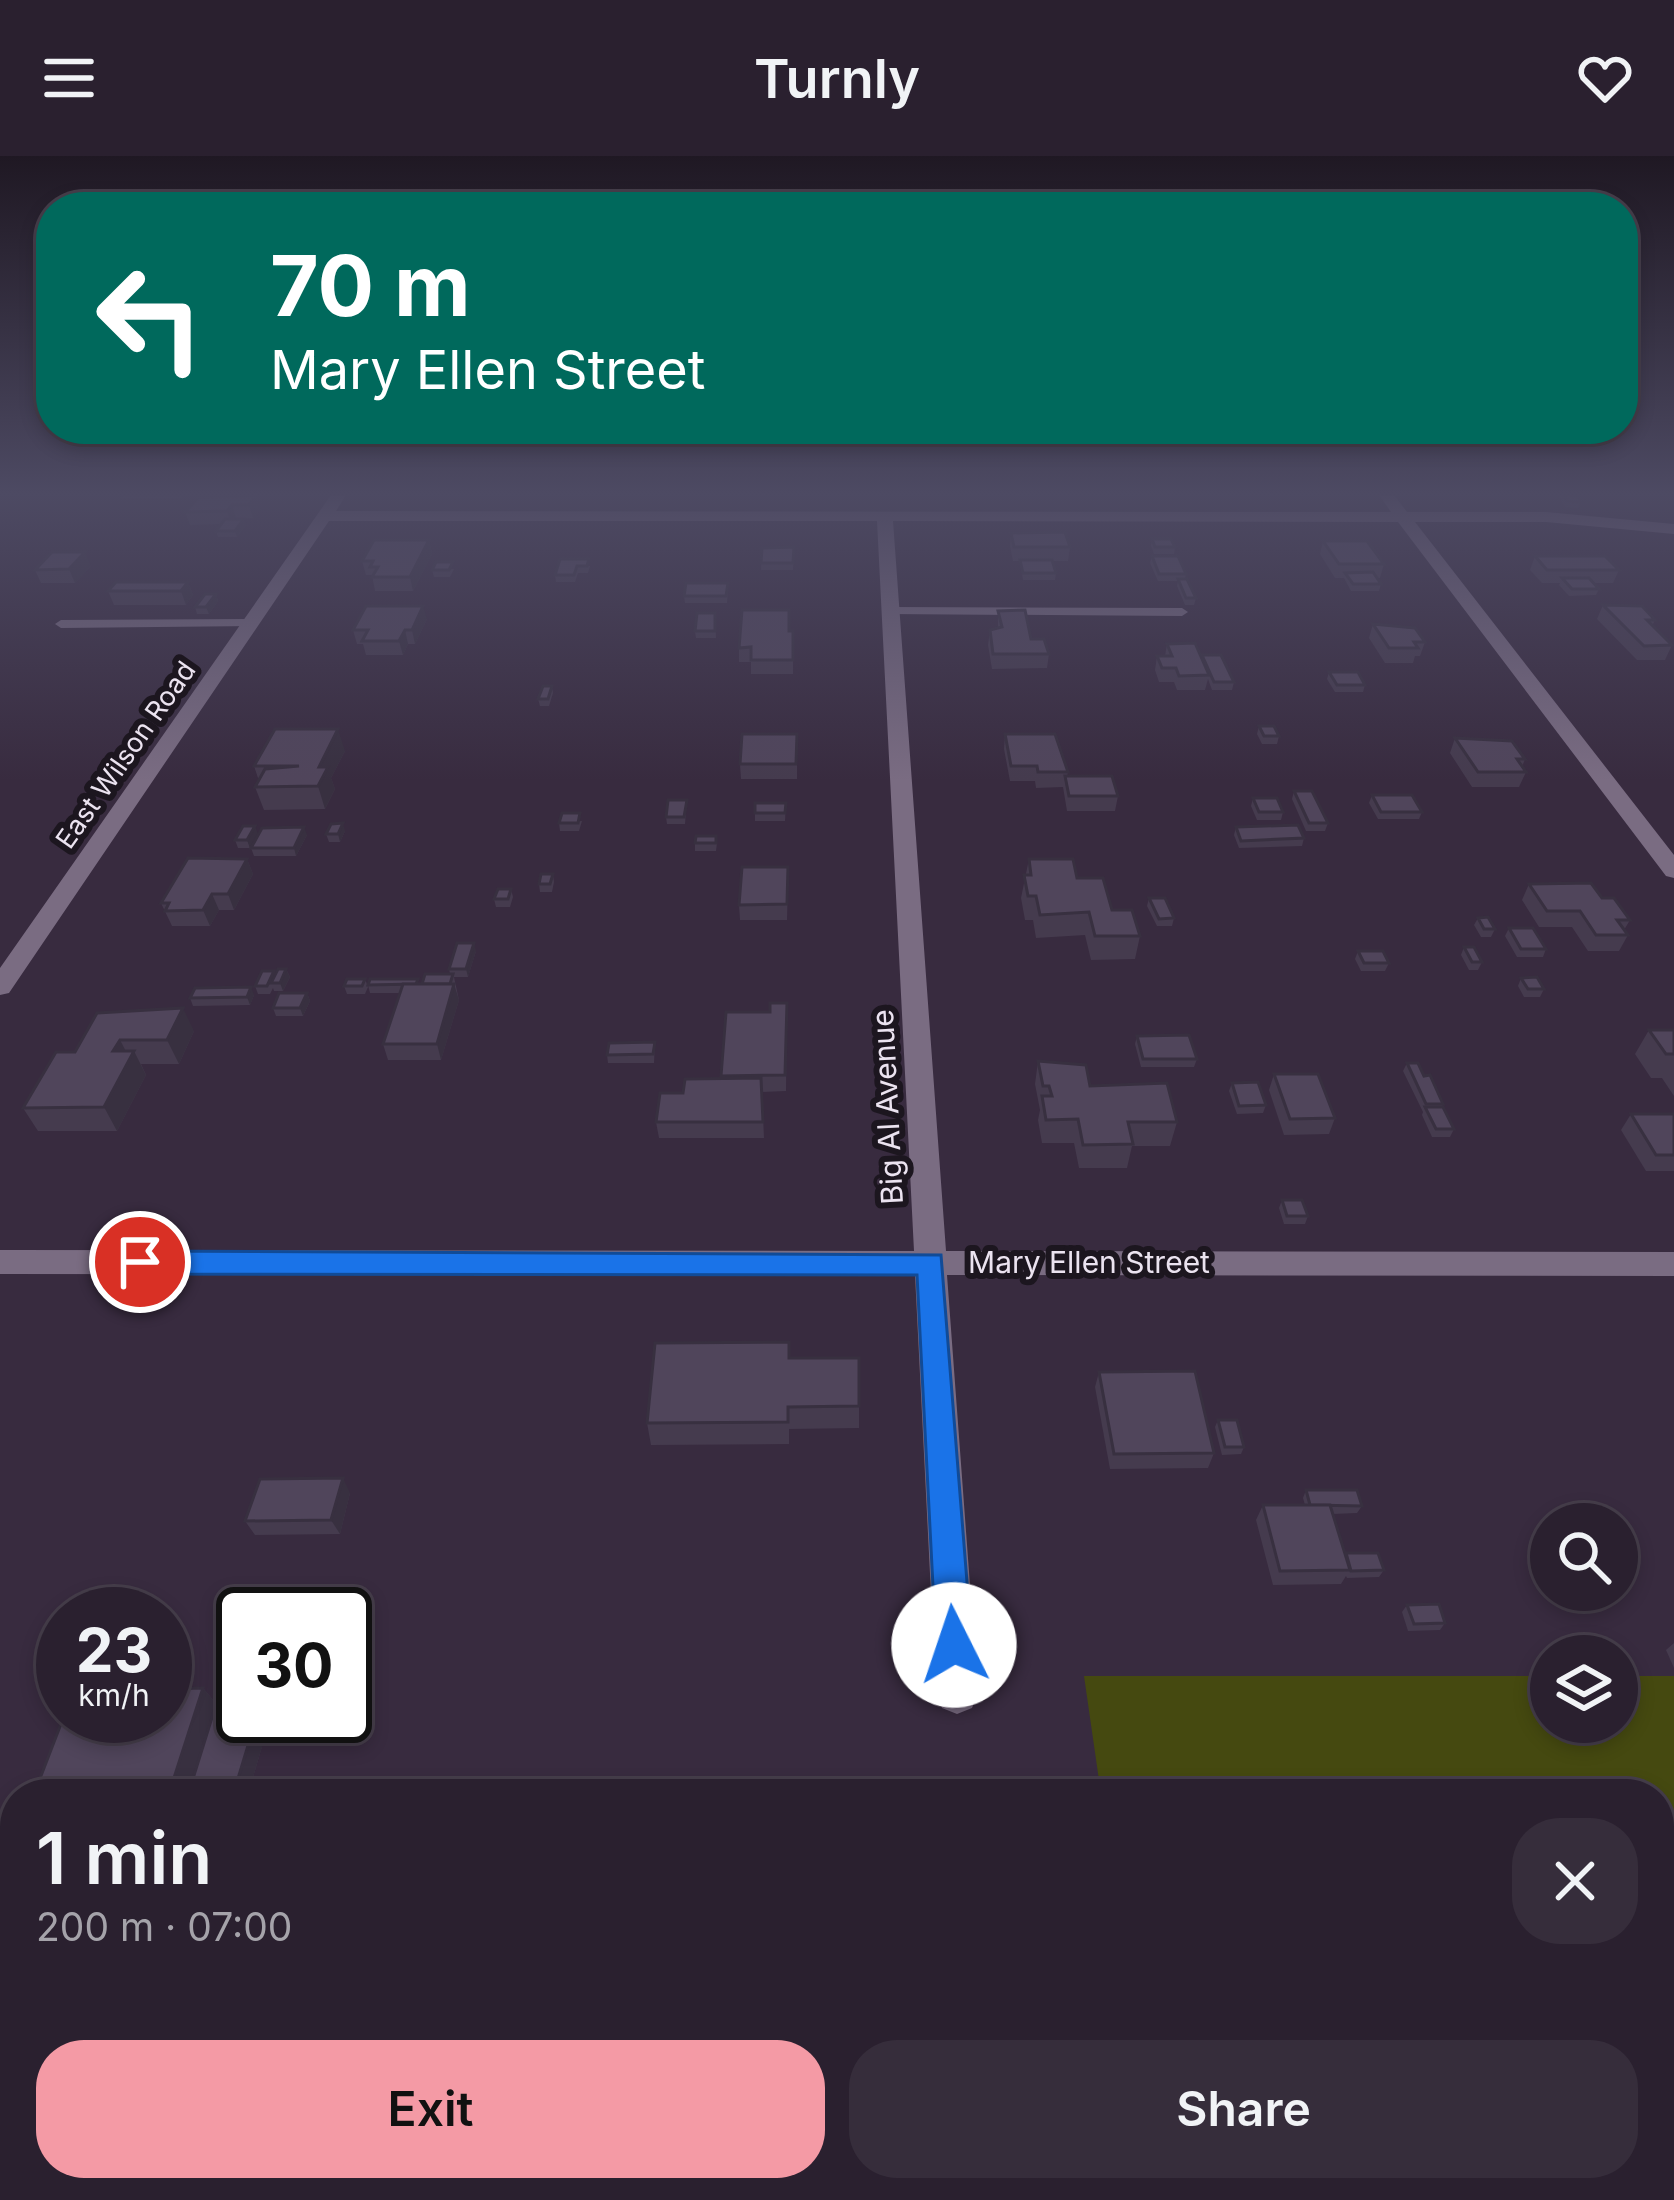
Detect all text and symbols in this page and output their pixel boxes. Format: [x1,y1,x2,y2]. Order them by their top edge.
icon: menu [36,45,102,111]
icon: heart [1572,45,1638,111]
text: Turnly [754,46,920,111]
text: 70 m [270,235,471,336]
icon: left [72,240,228,396]
text: Mary Ellen Street [270,337,705,402]
street label: East Wilson Road [49,655,202,855]
street label: Big Al Avenue [864,1008,910,1206]
pin [89,1211,191,1313]
icon: arrive [107,1229,173,1295]
street label: Mary Ellen Street [968,1244,1210,1280]
map controls [1530,1503,1638,1743]
button: search [1530,1503,1638,1611]
position arrow [891,1582,1017,1708]
speed limit sign: 30 [216,1587,372,1743]
text: 23 [76,1614,152,1686]
button: layers [1530,1635,1638,1743]
text: km/h [78,1677,150,1713]
text: 1 min [36,1814,212,1901]
button: close [1512,1818,1638,1944]
text: 200 m · 07:00 [36,1903,292,1950]
button: Exit [36,2040,825,2178]
button: Share [849,2040,1638,2178]

